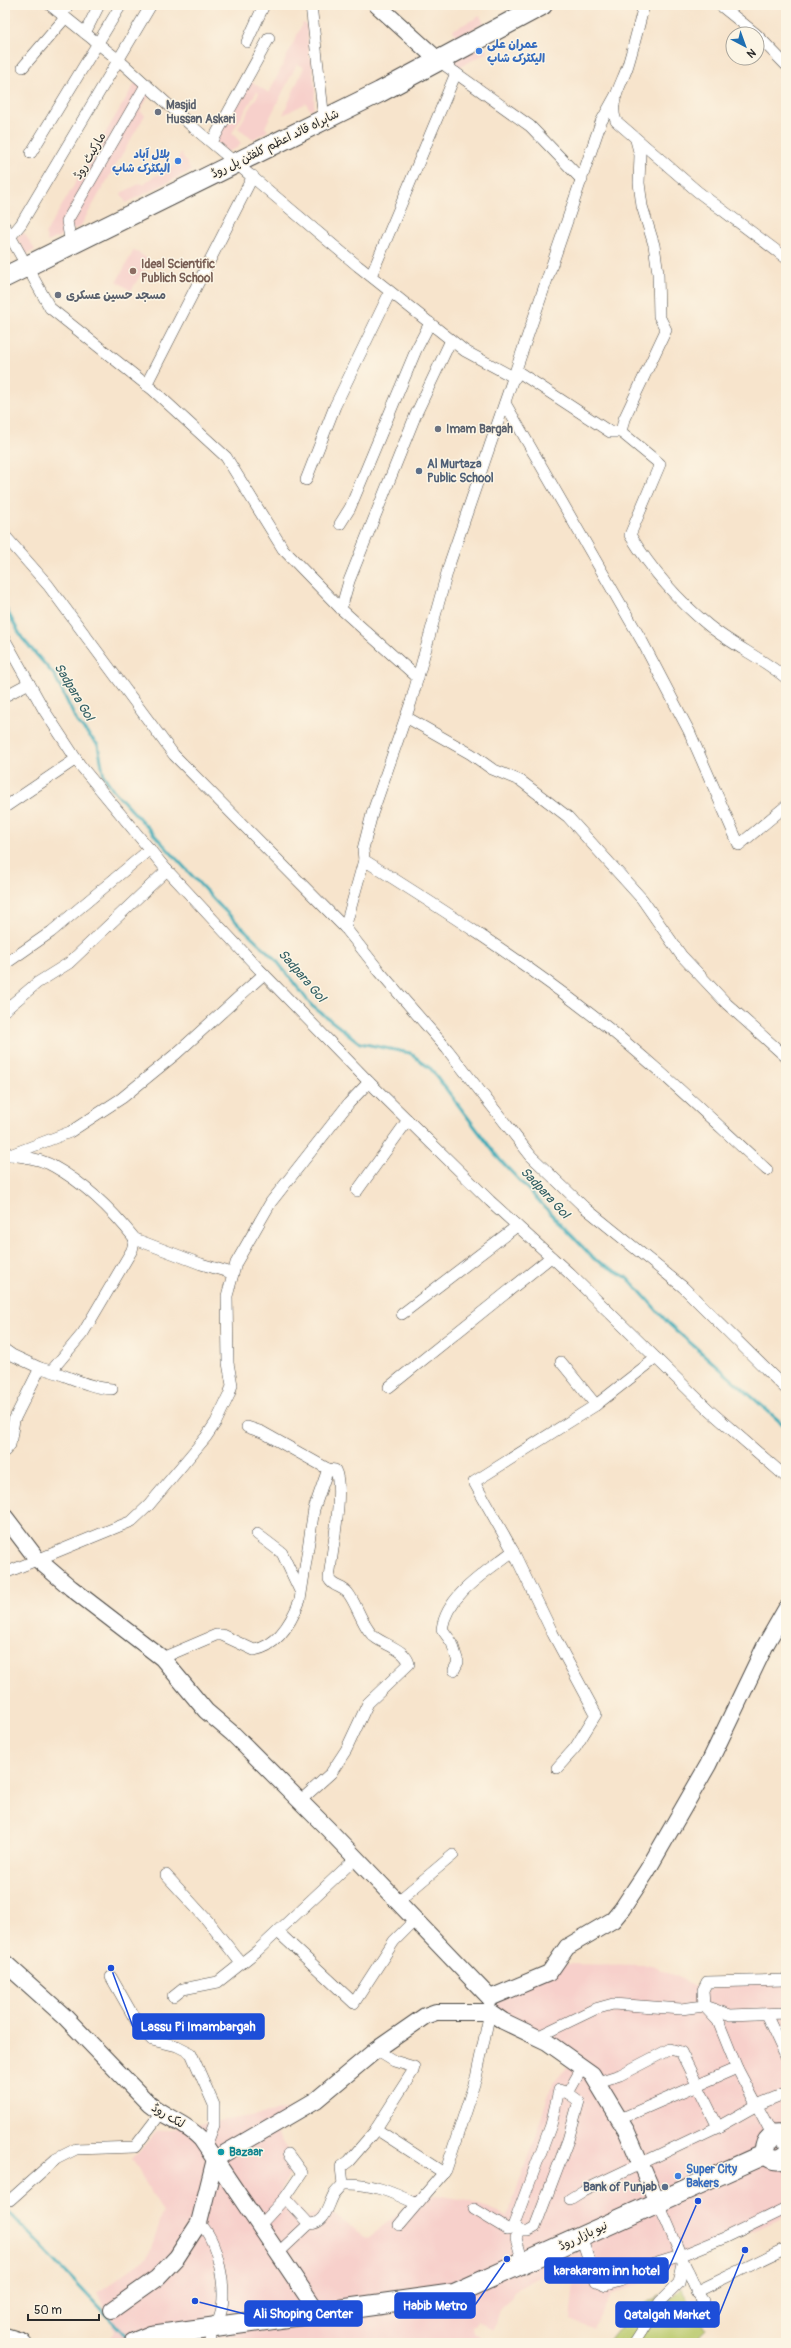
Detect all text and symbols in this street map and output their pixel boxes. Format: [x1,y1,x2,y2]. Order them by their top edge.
north arrow [725,26,765,66]
place label: عمران علی الیکٹرک شاپ [487,37,545,66]
marker: عمران علی الیکٹرک شاپ [474,46,484,56]
text: N [744,46,758,61]
place label: Masjid Hussan Askari [166,98,235,127]
street label: شاہراہ قائد اعظم کلفٹن پل روڈ [208,106,342,183]
marker: Masjid Hussan Askari [153,107,163,117]
street label: مارکیٹ روڈ [71,130,109,182]
place label: ہلال آباد الیکٹرک شاپ [112,147,170,176]
marker: ہلال آباد الیکٹرک شاپ [173,156,183,166]
place label: Ideal Scientific Publich School [141,257,215,286]
marker: Ideal Scientific Publich School [128,266,138,276]
place label: مسجد حسین عسکری [66,288,166,303]
marker: مسجد حسین عسکری [53,290,63,300]
place label: Imam Bargah [446,422,513,437]
marker: Imam Bargah [433,424,443,434]
place label: Al Murtaza Public School [427,457,494,486]
marker: Al Murtaza Public School [414,466,424,476]
water label: Sadpara Gol [51,660,98,725]
water label: Sadpara Gol [275,946,330,1007]
water label: Sadpara Gol [517,1164,574,1223]
callout: Lassu Pi Imambargah [133,2014,264,2039]
text: Lassu Pi Imambargah [141,2019,255,2035]
street label: لنک روڈ [149,2100,187,2132]
place label: Bazaar [229,2145,264,2160]
marker: Bazaar [216,2147,226,2157]
place label: Super City Bakers [686,2162,738,2191]
marker: Super City Bakers [673,2171,683,2181]
place label: Bank of Punjab [583,2180,657,2195]
marker: Bank of Punjab [660,2182,670,2192]
street label: نیو بازار روڈ [556,2218,610,2254]
callout: karakaram inn hotel [545,2258,668,2283]
text: karakaram inn hotel [553,2263,660,2279]
callout: Habib Metro [395,2293,475,2318]
scale bar [28,2296,99,2322]
text: Habib Metro [403,2298,467,2314]
callout: Ali Shoping Center [245,2301,362,2326]
callout: Qatalgah Market [616,2302,719,2327]
text: 50 m [34,2303,62,2318]
text: Ali Shoping Center [253,2306,353,2322]
text: Qatalgah Market [624,2307,711,2323]

